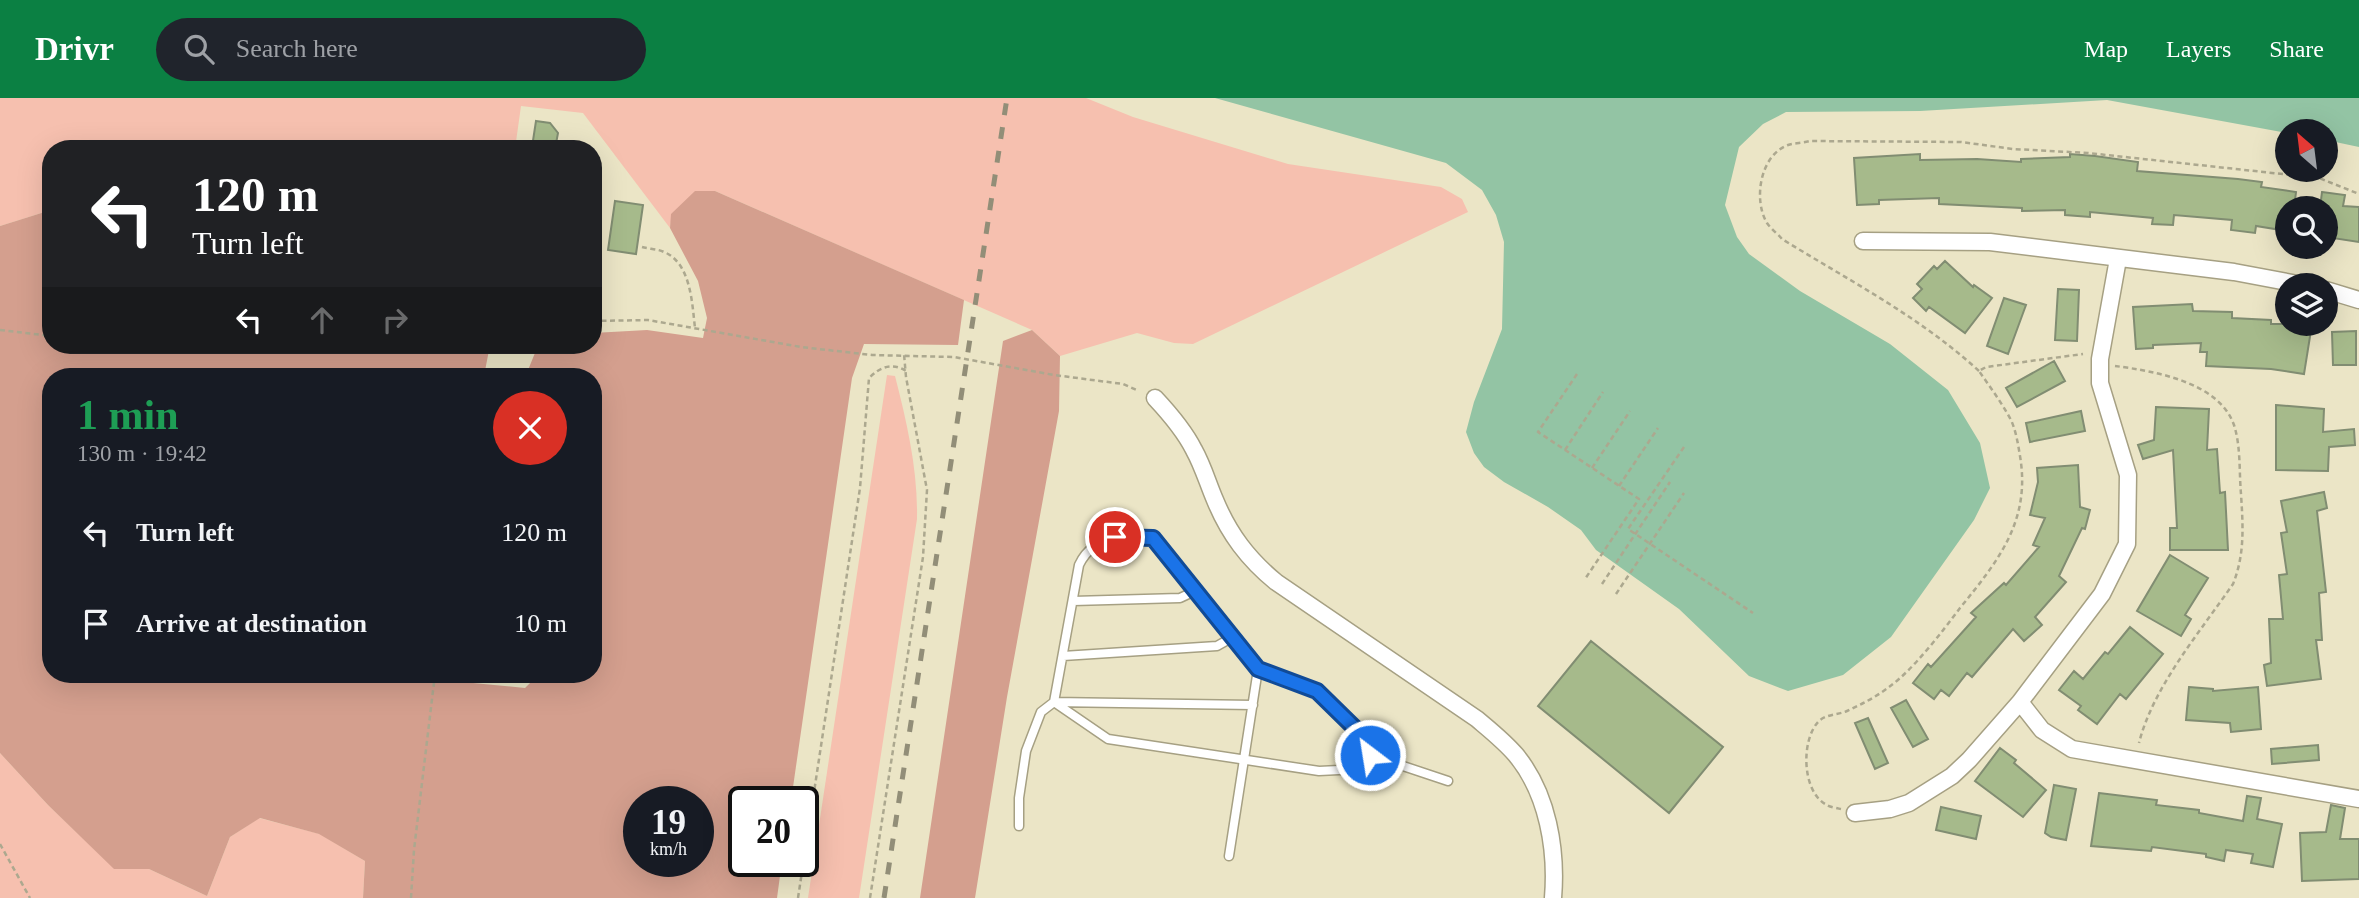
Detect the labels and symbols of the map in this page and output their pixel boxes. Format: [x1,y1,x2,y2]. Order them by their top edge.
north arrow [2275,119,2338,182]
pin [1085,507,1145,567]
position arrow [1333,718,1407,792]
speed limit sign: 20 [728,786,819,877]

